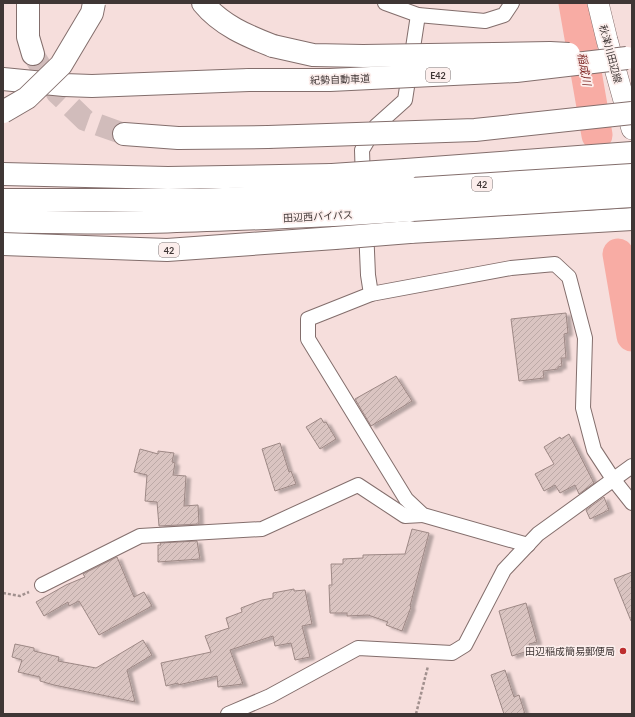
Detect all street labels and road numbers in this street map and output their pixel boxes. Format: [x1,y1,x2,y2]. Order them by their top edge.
street label: 秋津川田辺線 [597,23,625,85]
road number: E42 [426,68,450,82]
street label: 紀勢自動車道 [310,72,370,86]
road number: 42 [472,177,492,191]
street label: 田辺西バイパス [283,208,353,224]
road number: 42 [159,243,179,257]

